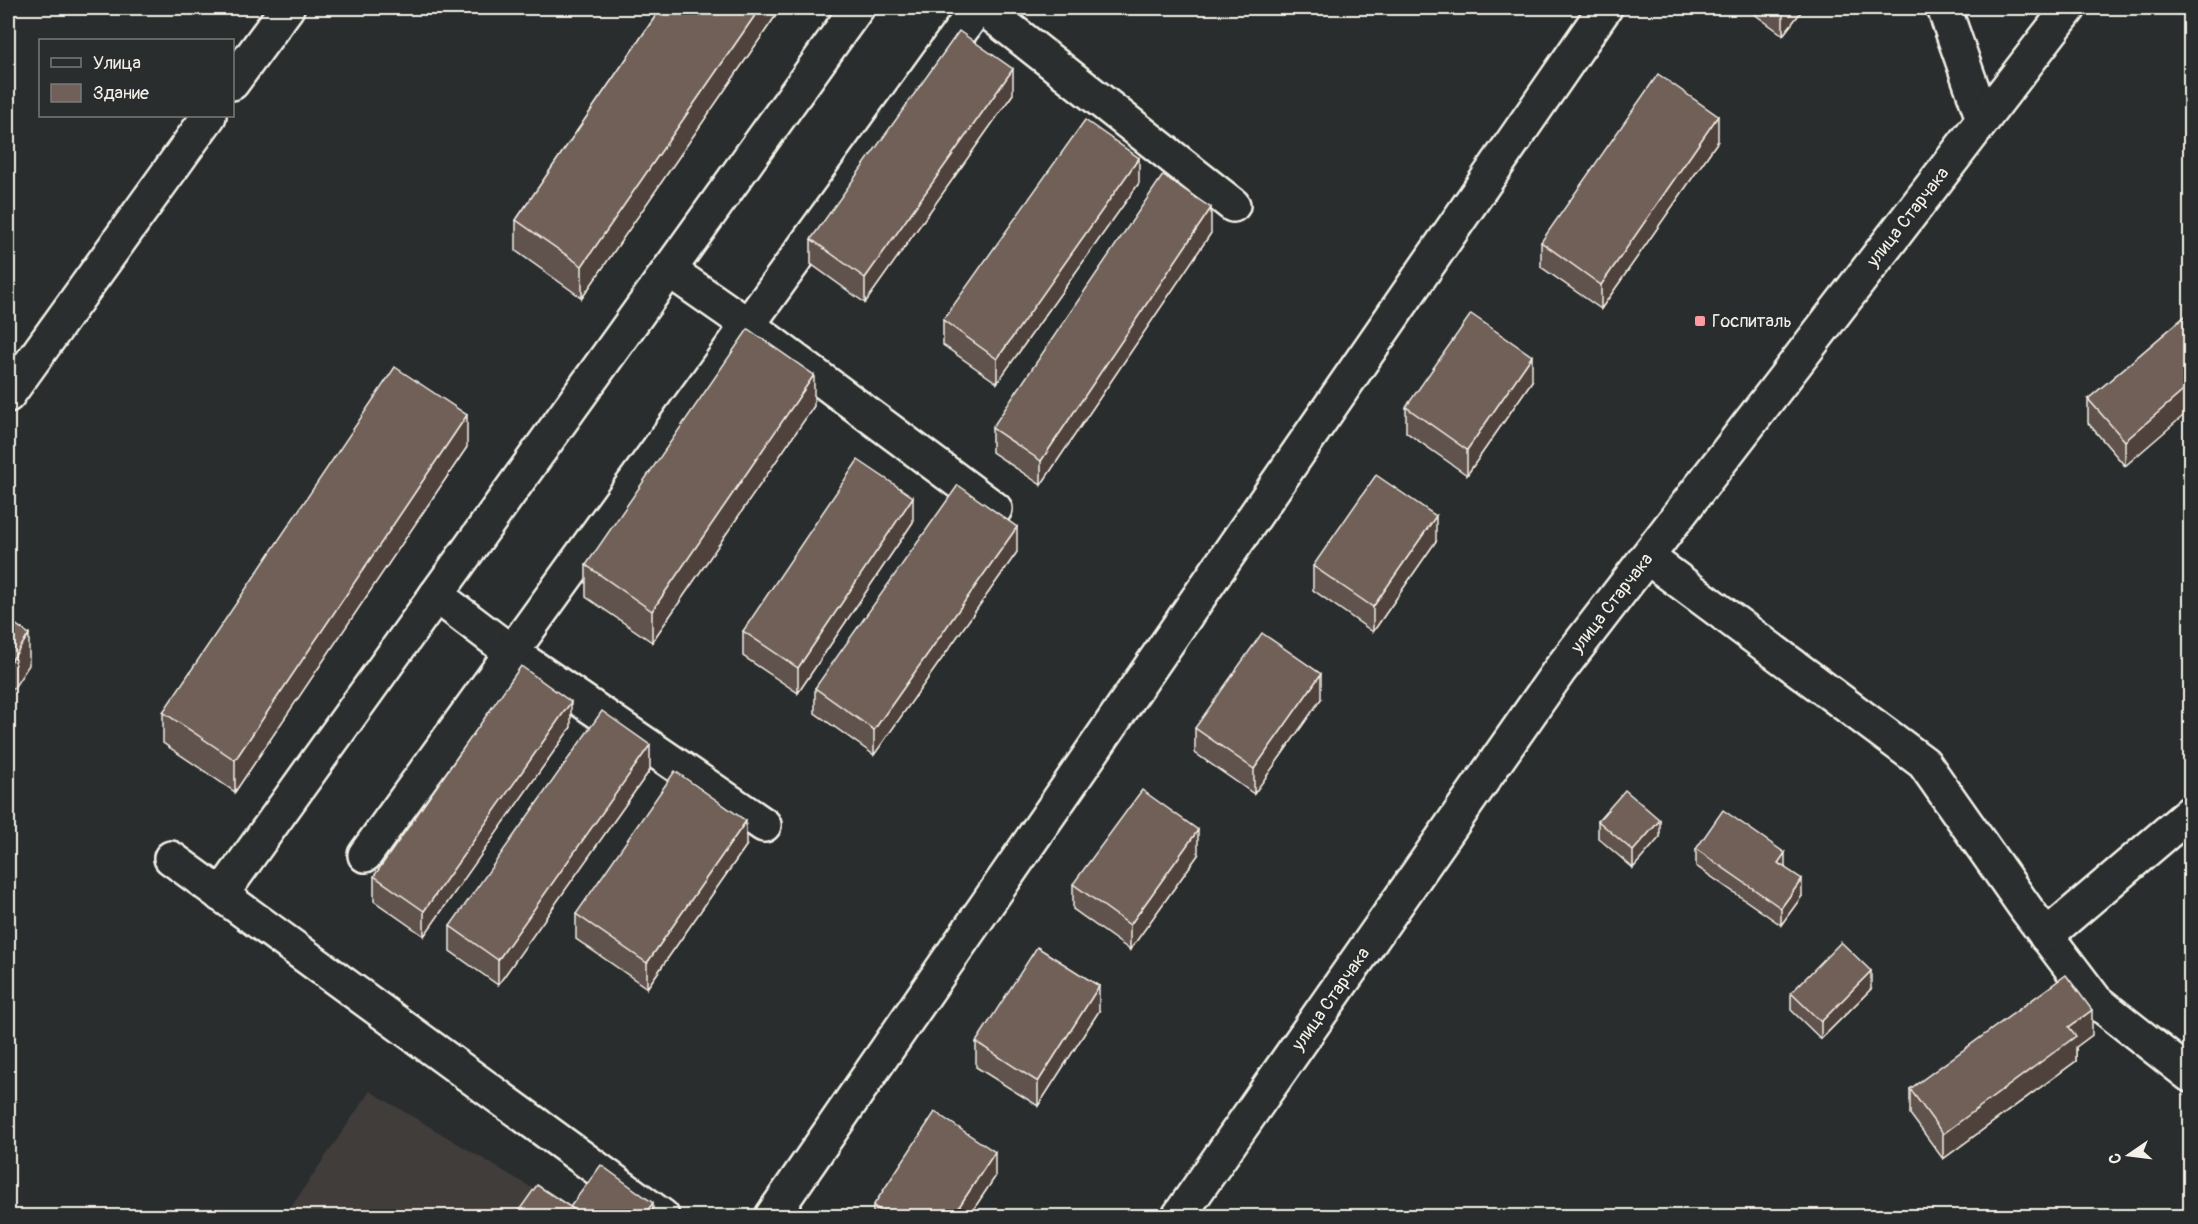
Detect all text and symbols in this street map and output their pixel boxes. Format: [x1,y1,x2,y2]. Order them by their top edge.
legend [39,39,234,117]
text: Улица [93,52,141,75]
text: Здание [93,82,149,105]
street label: улица Старчака [1861,162,1954,272]
place label: Госпиталь [1712,310,1792,333]
marker: Госпиталь [1693,314,1707,328]
street label: улица Старчака [1565,548,1658,658]
street label: улица Старчака [1286,943,1375,1056]
north arrow [2099,1125,2159,1185]
text: С [2104,1151,2126,1166]

